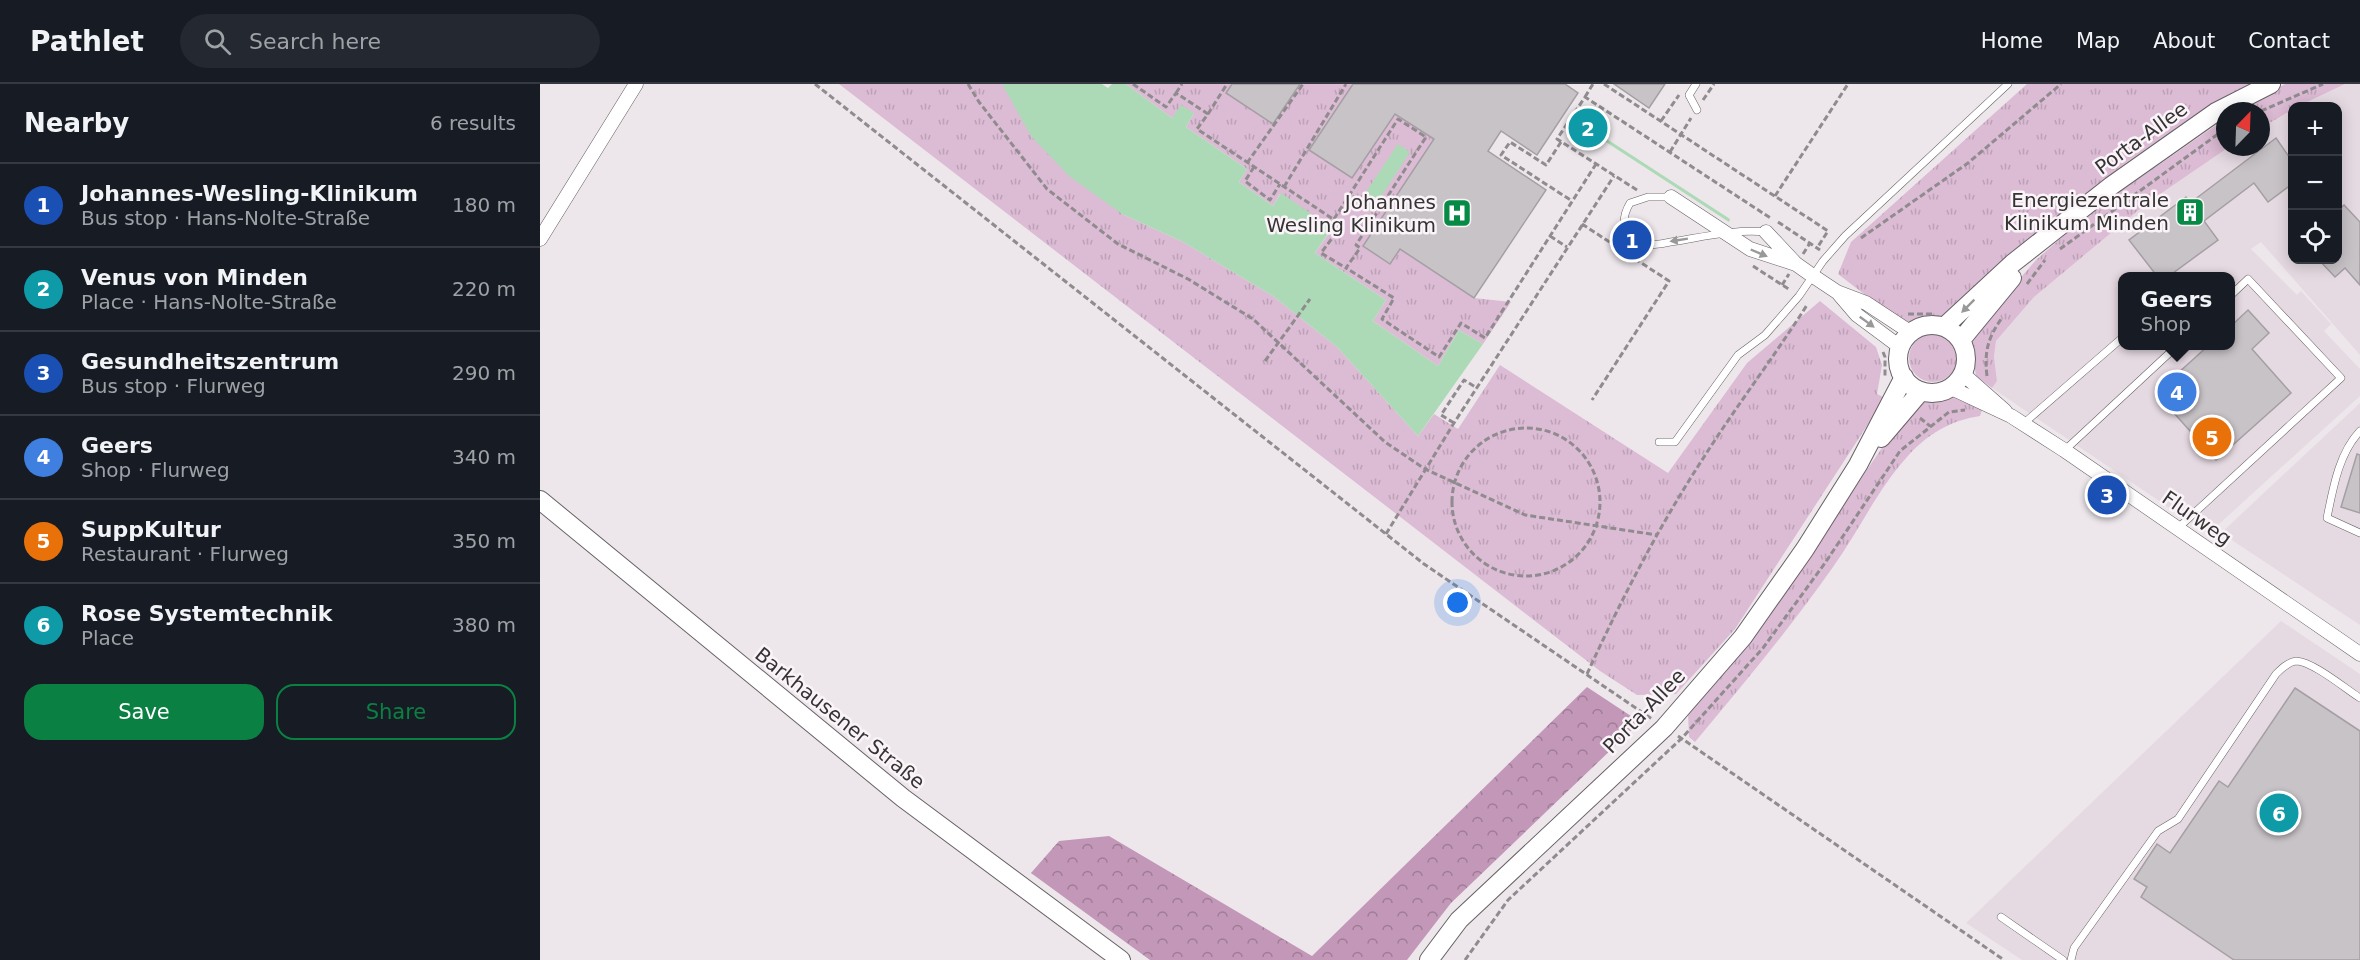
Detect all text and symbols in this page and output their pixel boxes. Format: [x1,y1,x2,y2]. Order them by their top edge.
search box [180,14,600,68]
text: Pathlet [30,25,144,58]
icon: search [201,25,234,58]
text: Search here [249,29,381,54]
text: Home [1981,29,2043,53]
text: Map [2076,29,2120,53]
text: About [2153,29,2215,53]
text: Contact [2248,29,2330,53]
street label: Porta-Allee [2090,97,2192,179]
north arrow [2216,102,2270,156]
map controls [2288,102,2342,264]
button: + [2288,102,2342,156]
pin: 2 [1568,106,1608,150]
text: Nearby [24,108,129,138]
text: 6 results [430,111,516,135]
button: − [2288,156,2342,210]
text: Johannes-Wesling-Klinikum [81,181,418,206]
place label: Energiezentrale Klinikum Minden [2004,188,2169,235]
place label: Johannes Wesling Klinikum [1266,190,1436,237]
text: 1 [37,193,50,217]
text: 180 m [452,193,516,217]
building icon: Energiezentrale Klinikum Minden [2174,196,2206,228]
hospital icon: Johannes Wesling Klinikum [1441,197,1473,229]
text: Bus stop · Hans-Nolte-Straße [81,206,370,230]
button: locate [2288,210,2342,264]
pin: 1 [1612,218,1652,262]
one-way arrow [1669,236,1688,245]
one-way arrow [1751,248,1768,257]
text: Venus von Minden [81,265,308,290]
popup [2118,272,2235,350]
text: 2 [37,277,50,301]
text: 220 m [452,277,516,301]
text: Geers [2141,287,2212,312]
text: Place · Hans-Nolte-Straße [81,290,337,314]
one-way arrow [1961,298,1975,313]
text: Shop [2141,312,2191,336]
one-way arrow [1858,316,1874,328]
text: Gesundheitszentrum [81,349,339,374]
text: 3 [37,361,50,385]
text: 290 m [452,361,516,385]
pin: 4 [2158,370,2196,414]
text: Bus stop · Flurweg [81,374,266,398]
pin: 5 [2192,414,2232,460]
text: Geers [81,433,153,458]
text: 4 [37,445,50,469]
text: 340 m [452,445,516,469]
text: Shop · Flurweg [81,458,230,482]
pin: 3 [2088,472,2126,518]
street label: Flurweg [2158,485,2236,551]
text: SuppKultur [81,517,221,542]
text: 5 [37,529,50,553]
text: 350 m [452,529,516,553]
text: Restaurant · Flurweg [81,542,289,566]
your location [1443,588,1472,617]
text: Rose Systemtechnik [81,601,332,626]
text: 6 [37,613,50,637]
text: 380 m [452,613,516,637]
text: Place [81,626,134,650]
street label: Barkhausener Straße [750,642,930,794]
street label: Porta-Allee [1598,664,1690,758]
button: Save [24,684,264,740]
button: Share [276,684,516,740]
pin: 6 [2260,790,2298,836]

